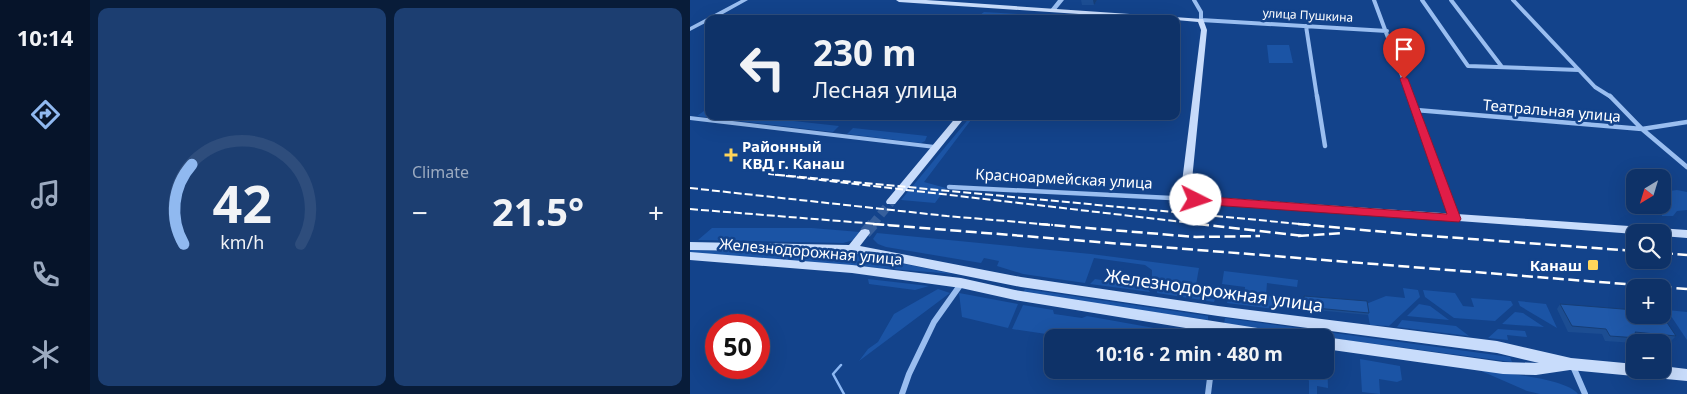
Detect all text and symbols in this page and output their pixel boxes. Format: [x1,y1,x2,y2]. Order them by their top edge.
street label: улица Пушкина [1262,4,1354,26]
text: 10:14 [17,22,73,52]
pin [1383,28,1425,79]
text: 230 m [813,29,916,76]
icon: left [730,35,795,100]
icon: arrive [1390,35,1418,63]
text: Лесная улица [813,74,958,104]
street label: Театральная улица [1482,94,1622,126]
icon: directions [28,97,63,132]
place label: Районный КВД г. Канаш [742,136,845,173]
marker: Районный КВД г. Канаш [724,148,738,162]
text: Climate [412,161,469,183]
street label: Красноармейская улица [975,163,1153,193]
text: 42 [212,167,272,238]
north arrow [1626,169,1671,214]
map controls [1626,169,1671,379]
position arrow [1169,173,1221,225]
icon: music [28,177,63,212]
text: 21.5° [492,185,584,237]
text: − [412,193,428,231]
text: + [648,193,664,231]
button: search [1626,224,1671,269]
text: km/h [220,230,264,254]
street label: Железнодорожная улица [719,233,903,269]
place label: Канаш [1530,255,1582,275]
icon: phone [28,257,63,292]
marker: Канаш [1586,258,1600,272]
street label: Железнодорожная улица [1103,263,1325,317]
button: + [1626,279,1671,324]
speed limit sign: 50 [705,314,770,379]
button: − [1626,334,1671,379]
icon: climate [28,337,63,372]
text: 10:16 · 2 min · 480 m [1095,341,1283,367]

